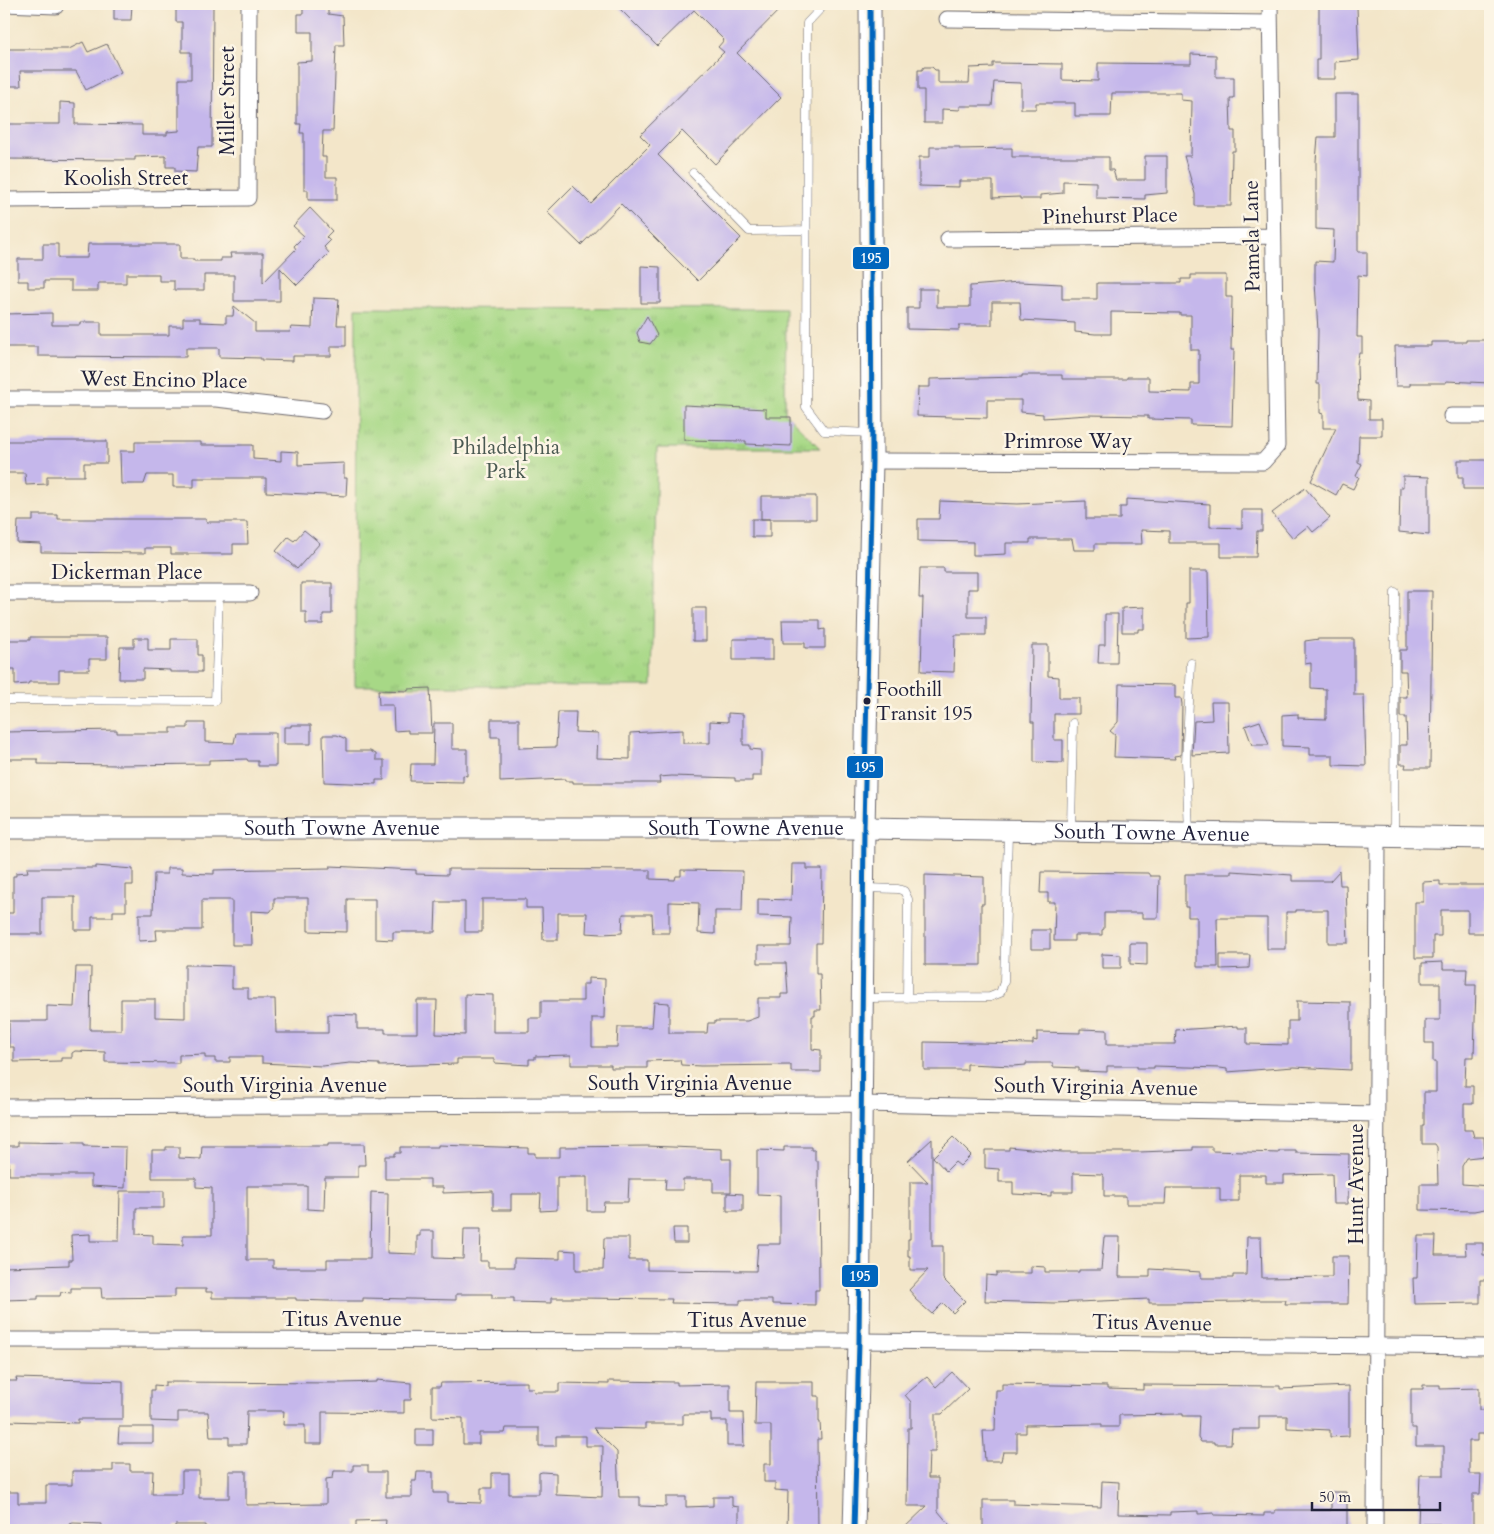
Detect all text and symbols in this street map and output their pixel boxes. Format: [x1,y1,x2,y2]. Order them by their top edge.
street label: Miller Street [213,46,242,156]
street label: Koolish Street [64,164,189,193]
street label: Pamela Lane [1237,180,1267,292]
street label: Pinehurst Place [1042,200,1178,232]
line badge: 195 [852,246,890,270]
text: 195 [860,249,882,268]
street label: West Encino Place [79,364,248,396]
street label: Primrose Way [1004,427,1132,456]
park label: Philadelphia Park [452,433,560,486]
street label: Dickerman Place [51,558,203,587]
place label: Foothill Transit 195 [876,676,973,727]
marker: Foothill Transit 195 [862,696,872,706]
line badge: 195 [846,755,884,779]
text: 195 [854,758,876,777]
street label: South Towne Avenue [244,814,440,843]
street label: South Towne Avenue [648,814,844,843]
street label: South Towne Avenue [1054,817,1250,849]
street label: South Virginia Avenue [588,1069,792,1098]
street label: South Virginia Avenue [183,1071,387,1100]
street label: South Virginia Avenue [993,1071,1199,1103]
street label: Hunt Avenue [1342,1123,1371,1245]
line badge: 195 [841,1264,879,1288]
text: 195 [849,1267,871,1286]
street label: Titus Avenue [282,1305,402,1334]
street label: Titus Avenue [687,1306,807,1335]
street label: Titus Avenue [1092,1307,1212,1339]
scale bar [1312,1479,1439,1511]
text: 50 m [1319,1487,1351,1507]

